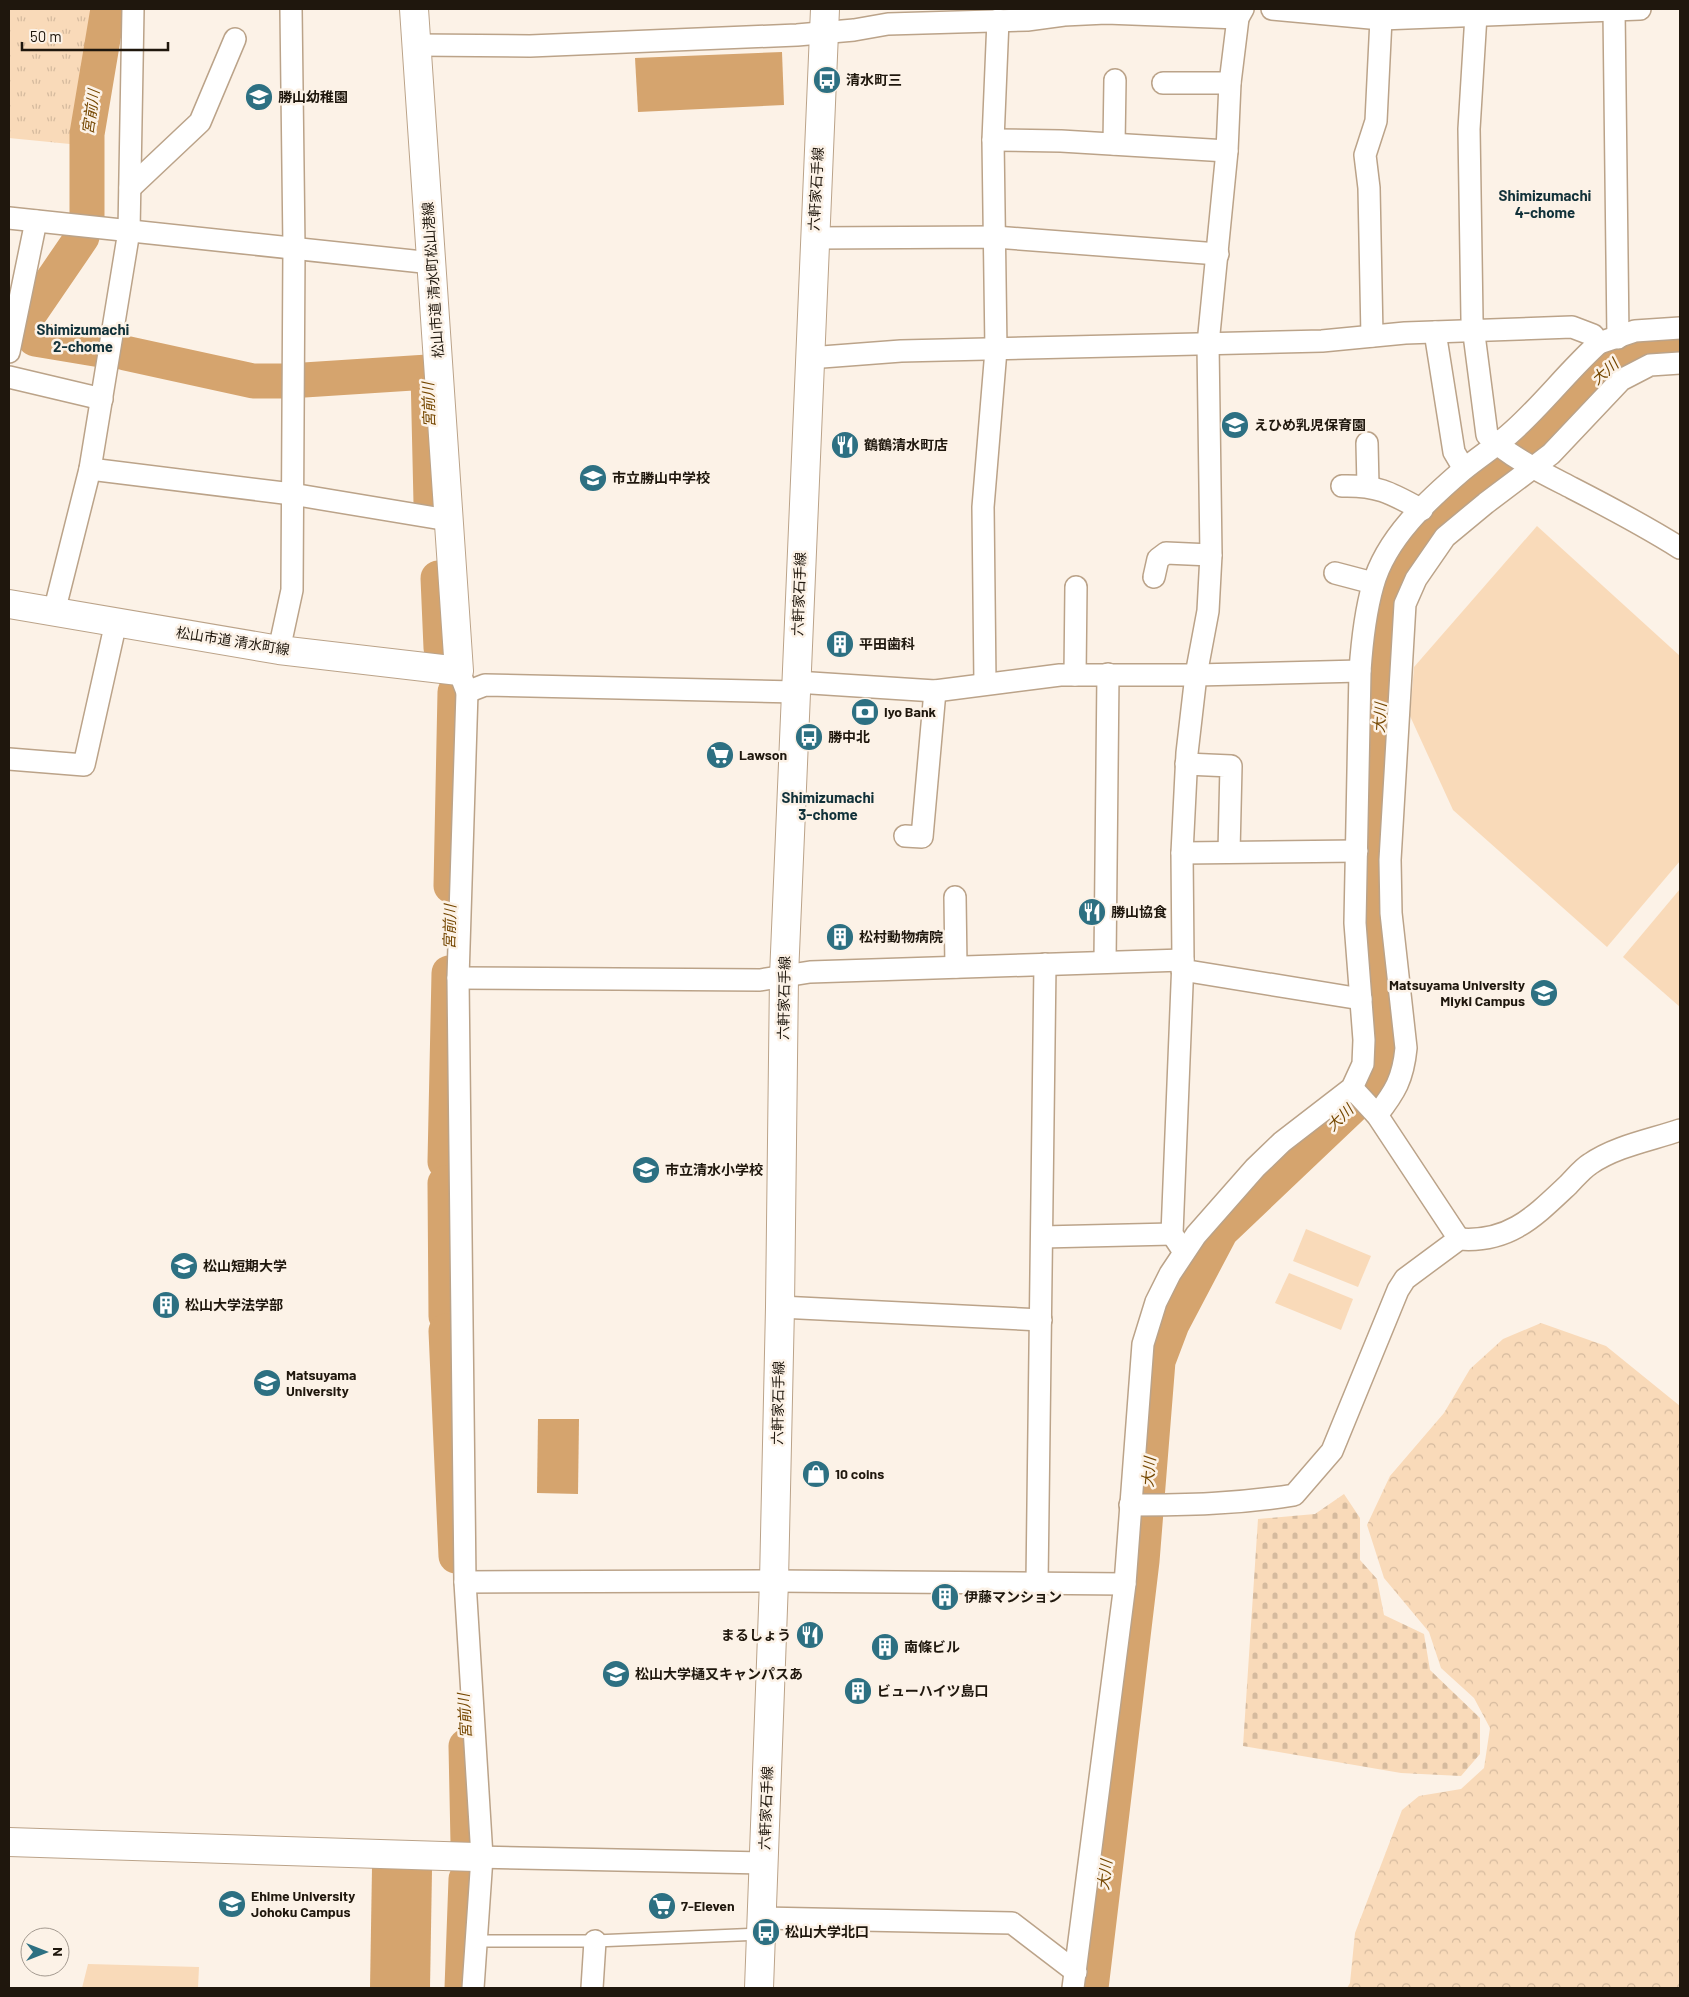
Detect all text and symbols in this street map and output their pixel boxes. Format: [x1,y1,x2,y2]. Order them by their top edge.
scale bar [22,20,169,52]
text: 50 m [30,27,62,45]
bus stop icon: 清水町三 [812,65,842,95]
place label: 清水町三 [846,71,902,88]
school or university icon: 勝山幼稚園 [244,82,274,112]
water label: 宮前川 [78,86,102,135]
place label: 勝山幼稚園 [278,88,348,105]
street label: 六軒家石手線 [805,147,826,231]
district label: Shimizumachi 4-chome [1499,186,1592,221]
street label: 松山市道 清水町松山港線 [419,201,446,359]
district label: Shimizumachi 2-chome [37,320,130,355]
water label: 大川 [1587,353,1623,388]
water label: 宮前川 [418,380,438,428]
school or university icon: えひめ乳児保育園 [1220,410,1250,440]
place label: えひめ乳児保育園 [1254,416,1366,433]
restaurant icon: 鶴鶴清水町店 [830,430,860,460]
place label: 鶴鶴清水町店 [864,436,948,453]
school or university icon: 市立勝山中学校 [578,463,608,493]
place label: 市立勝山中学校 [612,469,710,486]
street label: 六軒家石手線 [789,552,808,636]
street label: 松山市道 清水町線 [175,623,291,658]
building icon: 平田歯科 [825,629,855,659]
place label: 平田歯科 [859,635,915,652]
bank icon: Iyo Bank [850,697,880,727]
water label: 大川 [1369,700,1389,734]
place label: Iyo Bank [884,703,937,720]
bus stop icon: 勝中北 [794,722,824,752]
place label: 勝中北 [828,728,870,745]
supermarket icon: Lawson [705,740,735,770]
place label: Lawson [739,746,787,763]
district label: Shimizumachi 3-chome [782,788,875,823]
restaurant icon: 勝山協食 [1077,897,1107,927]
water label: 宮前川 [440,902,458,950]
place label: 勝山協食 [1111,903,1167,920]
building icon: 松村動物病院 [825,922,855,952]
place label: 松村動物病院 [859,928,943,945]
street label: 六軒家石手線 [774,956,793,1040]
place label: Matsuyama University Miyki Campus [1389,976,1525,1009]
school or university icon: Matsuyama University Miyki Campus [1529,978,1559,1008]
water label: 大川 [1322,1099,1358,1134]
school or university icon: 市立清水小学校 [631,1155,661,1185]
place label: 市立清水小学校 [665,1161,763,1178]
school or university icon: 松山短期大学 [169,1251,199,1281]
place label: 松山短期大学 [203,1257,287,1274]
building icon: 松山大学法学部 [151,1290,181,1320]
place label: 松山大学法学部 [185,1296,283,1313]
street label: 六軒家石手線 [768,1361,787,1445]
place label: Matsuyama University [286,1366,356,1399]
school or university icon: Matsuyama University [252,1368,282,1398]
water label: 大川 [1138,1454,1158,1488]
shop icon: 10 coins [801,1459,831,1489]
place label: 10 coins [835,1465,884,1482]
building icon: 伊藤マンション [930,1582,960,1612]
place label: 伊藤マンション [964,1588,1062,1605]
restaurant icon: まるしょう [795,1620,825,1650]
place label: まるしょう [721,1626,791,1643]
building icon: 南條ビル [870,1632,900,1662]
place label: 南條ビル [904,1638,960,1655]
school or university icon: 松山大学樋又キャンパスあ [601,1659,631,1689]
place label: 松山大学樋又キャンパスあ [635,1665,803,1682]
building icon: ビューハイツ島口 [843,1676,873,1706]
place label: ビューハイツ島口 [877,1682,988,1699]
water label: 宮前川 [454,1691,474,1739]
street label: 六軒家石手線 [756,1766,775,1850]
water label: 大川 [1093,1857,1115,1891]
place label: Ehime University Johoku Campus [251,1887,355,1920]
school or university icon: Ehime University Johoku Campus [217,1889,247,1919]
supermarket icon: 7-Eleven [647,1891,677,1921]
place label: 7-Eleven [681,1897,735,1914]
bus stop icon: 松山大学北口 [751,1917,781,1947]
place label: 松山大学北口 [785,1923,869,1940]
north arrow [20,1927,70,1977]
text: N [50,1947,67,1957]

